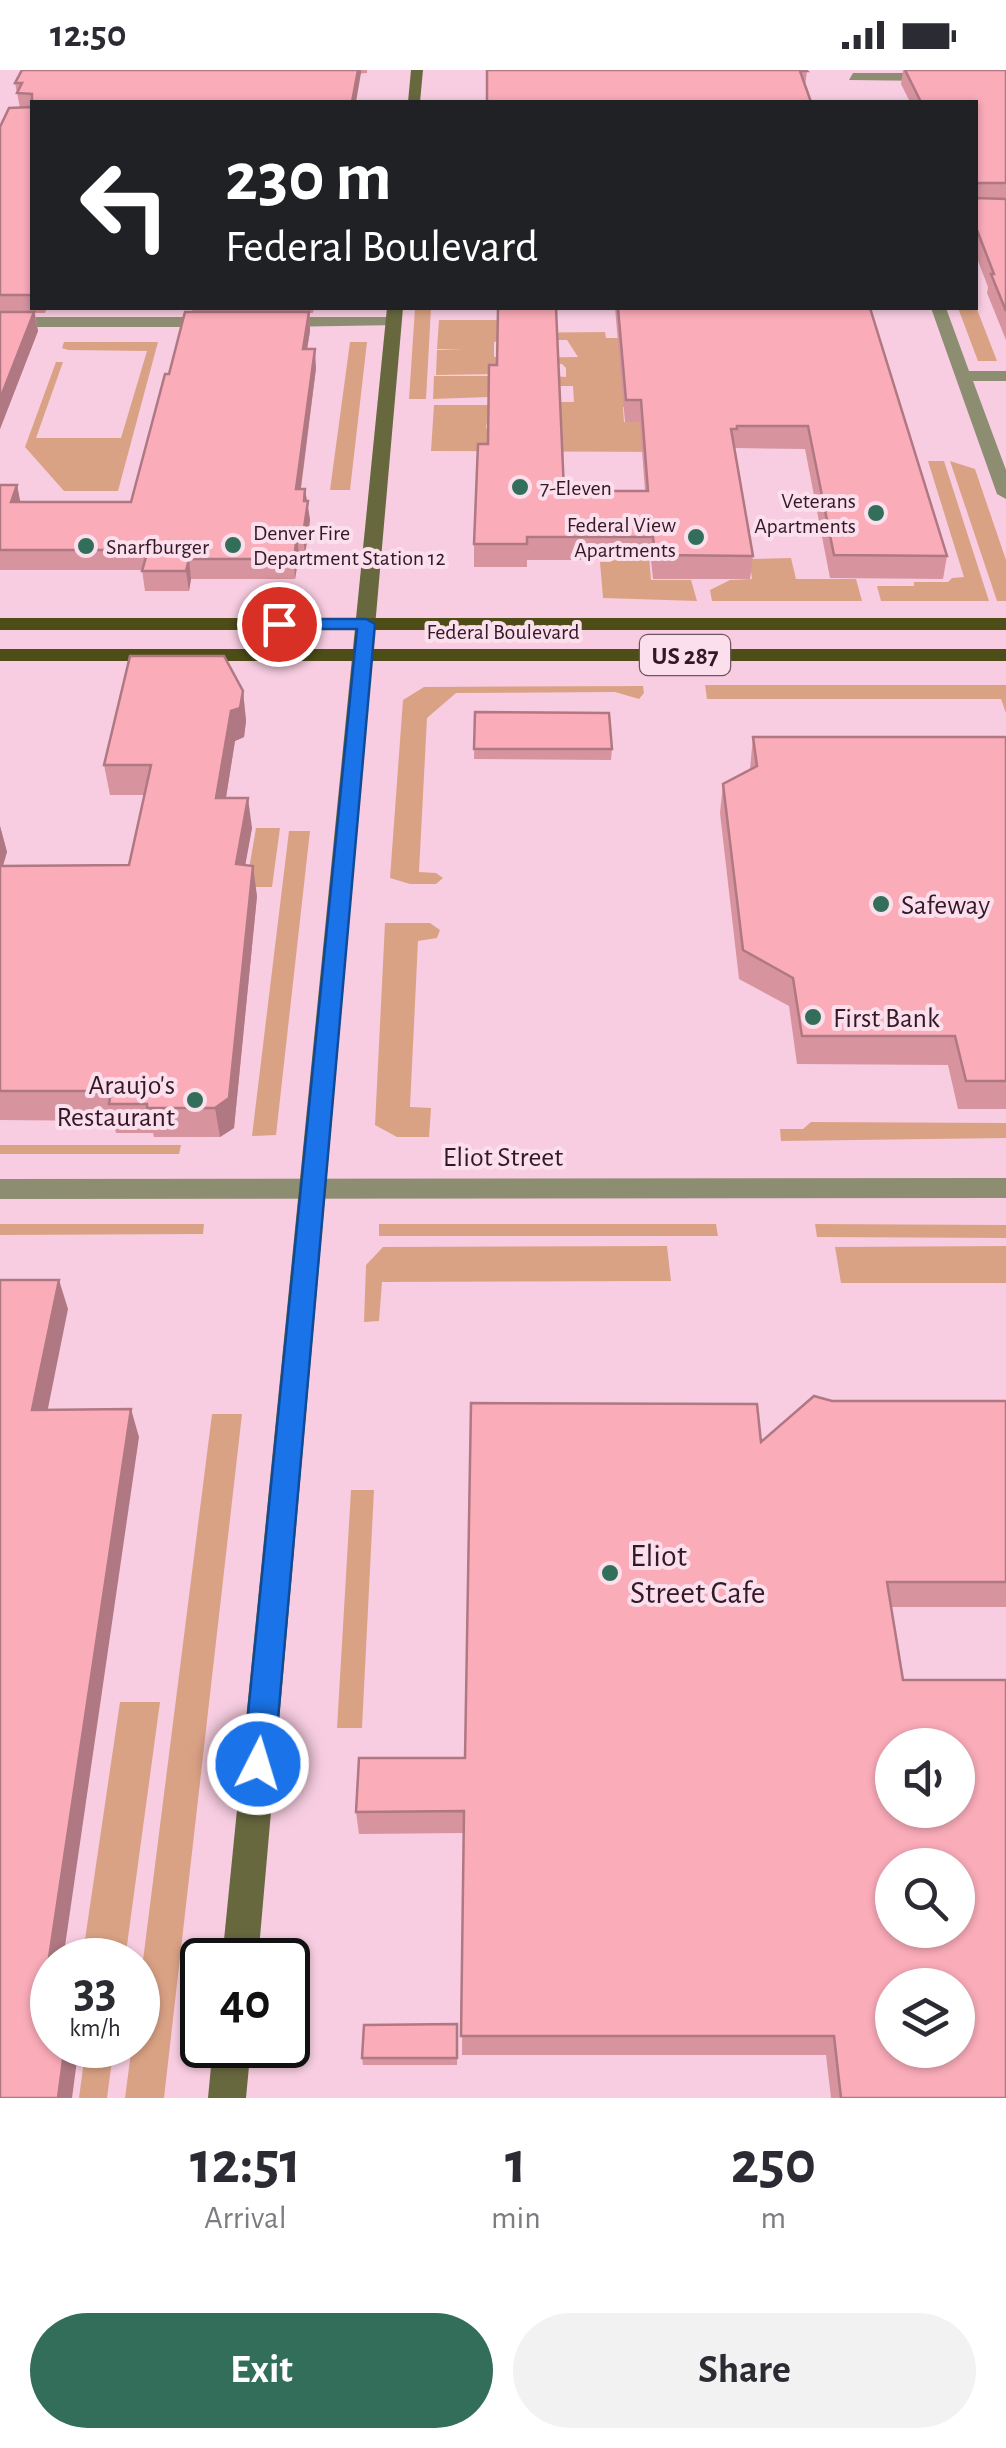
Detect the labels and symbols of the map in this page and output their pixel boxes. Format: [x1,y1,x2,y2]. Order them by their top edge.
marker: 7-Eleven [509,476,531,498]
place label: 7-Eleven [540,477,612,499]
place label: Veterans Apartments [754,490,856,537]
marker: Veterans Apartments [865,502,887,524]
place label: Federal View Apartments [567,514,676,561]
place label: Denver Fire Department Station 12 [253,522,445,569]
marker: Federal View Apartments [685,526,707,548]
marker: Denver Fire Department Station 12 [222,534,244,556]
marker: Snarfburger [75,535,97,557]
place label: Snarfburger [106,536,209,558]
pin [237,582,322,667]
street label: Federal Boulevard [426,621,580,643]
road number: US 287 [640,635,730,675]
place label: Safeway [901,892,990,920]
marker: Safeway [870,893,892,915]
place label: First Bank [833,1005,940,1033]
marker: First Bank [802,1006,824,1028]
place label: Araujo's Restaurant [57,1072,175,1132]
marker: Araujo's Restaurant [184,1089,206,1111]
street label: Eliot Street [443,1144,563,1172]
place label: Eliot Street Cafe [630,1540,766,1609]
marker: Eliot Street Cafe [599,1562,621,1584]
position arrow [206,1712,310,1816]
speed limit sign: 40 [180,1938,310,2068]

